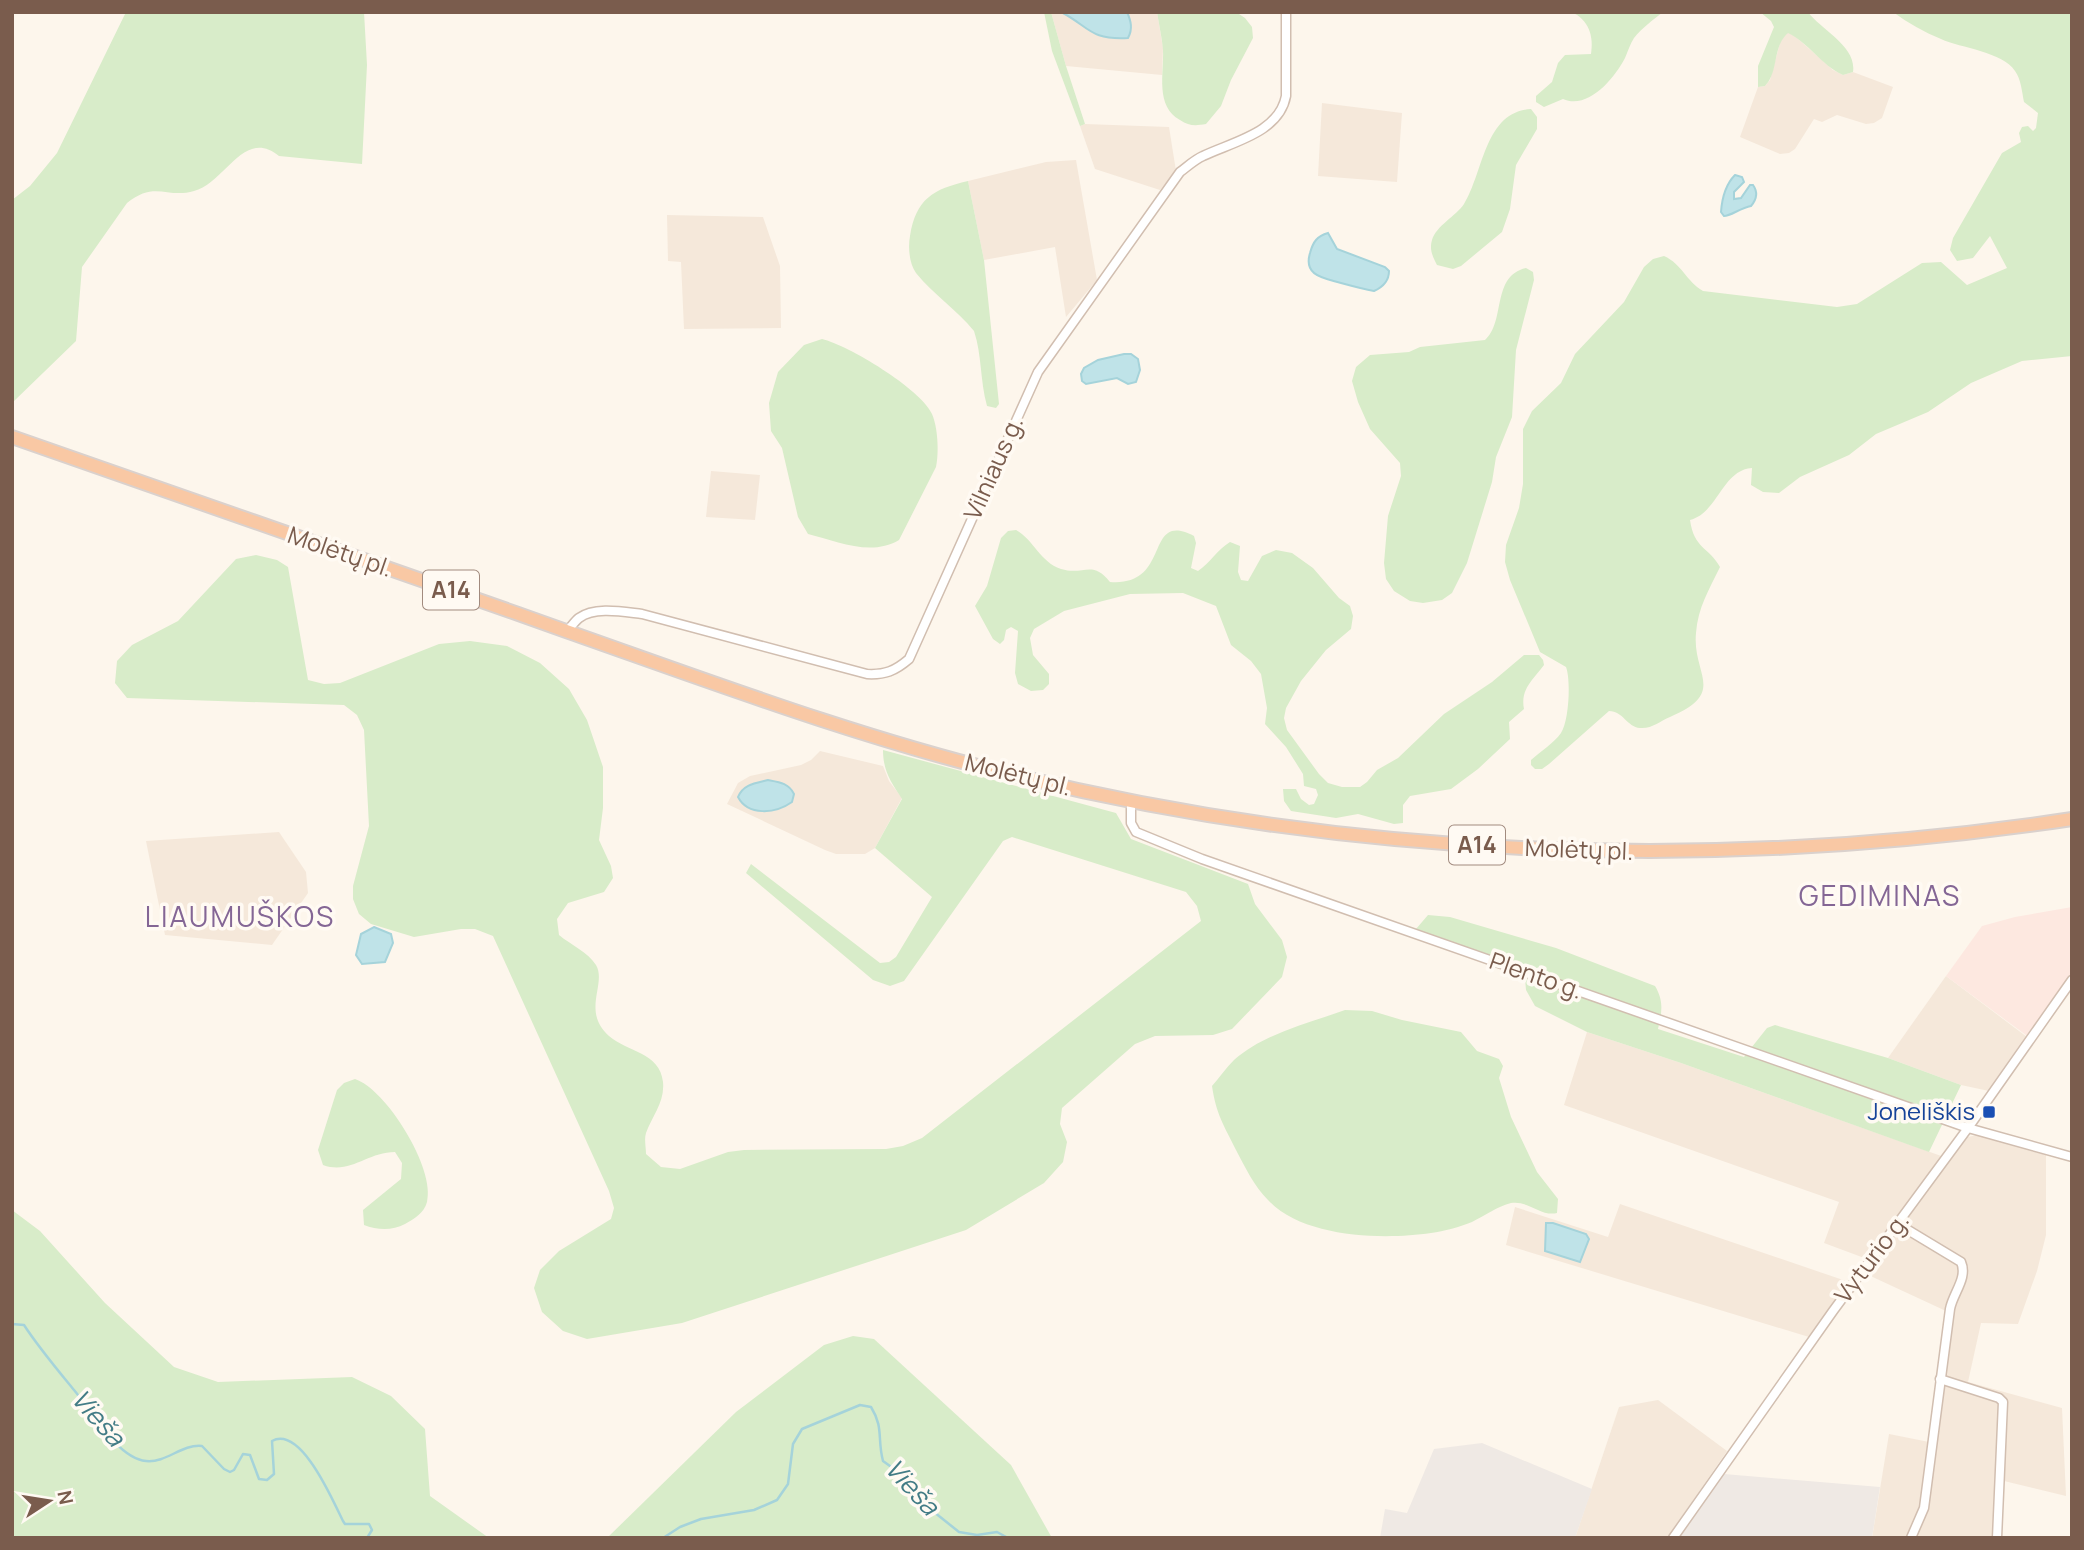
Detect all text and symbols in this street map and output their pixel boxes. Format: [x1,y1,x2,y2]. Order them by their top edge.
street label: Vilniaus g. [955,410,1030,525]
street label: Molėtų pl. [284,517,397,584]
road number: A14 [423,570,479,610]
street label: Molėtų pl. [962,744,1075,803]
road number: A14 [1449,825,1505,864]
street label: Molėtų pl. [1524,830,1634,867]
district label: GEDIMINAS [1799,876,1961,914]
district label: LIAUMUŠKOS [145,897,335,935]
street label: Plento g. [1486,943,1587,1006]
place label: Joneliškis [1868,1094,1975,1127]
marker: Joneliškis [1981,1104,1997,1120]
street label: Vyturio g. [1826,1205,1916,1309]
water label: Vieša [64,1381,135,1455]
water label: Vieša [878,1450,949,1523]
north arrow [14,1466,84,1536]
text: N [51,1488,80,1507]

